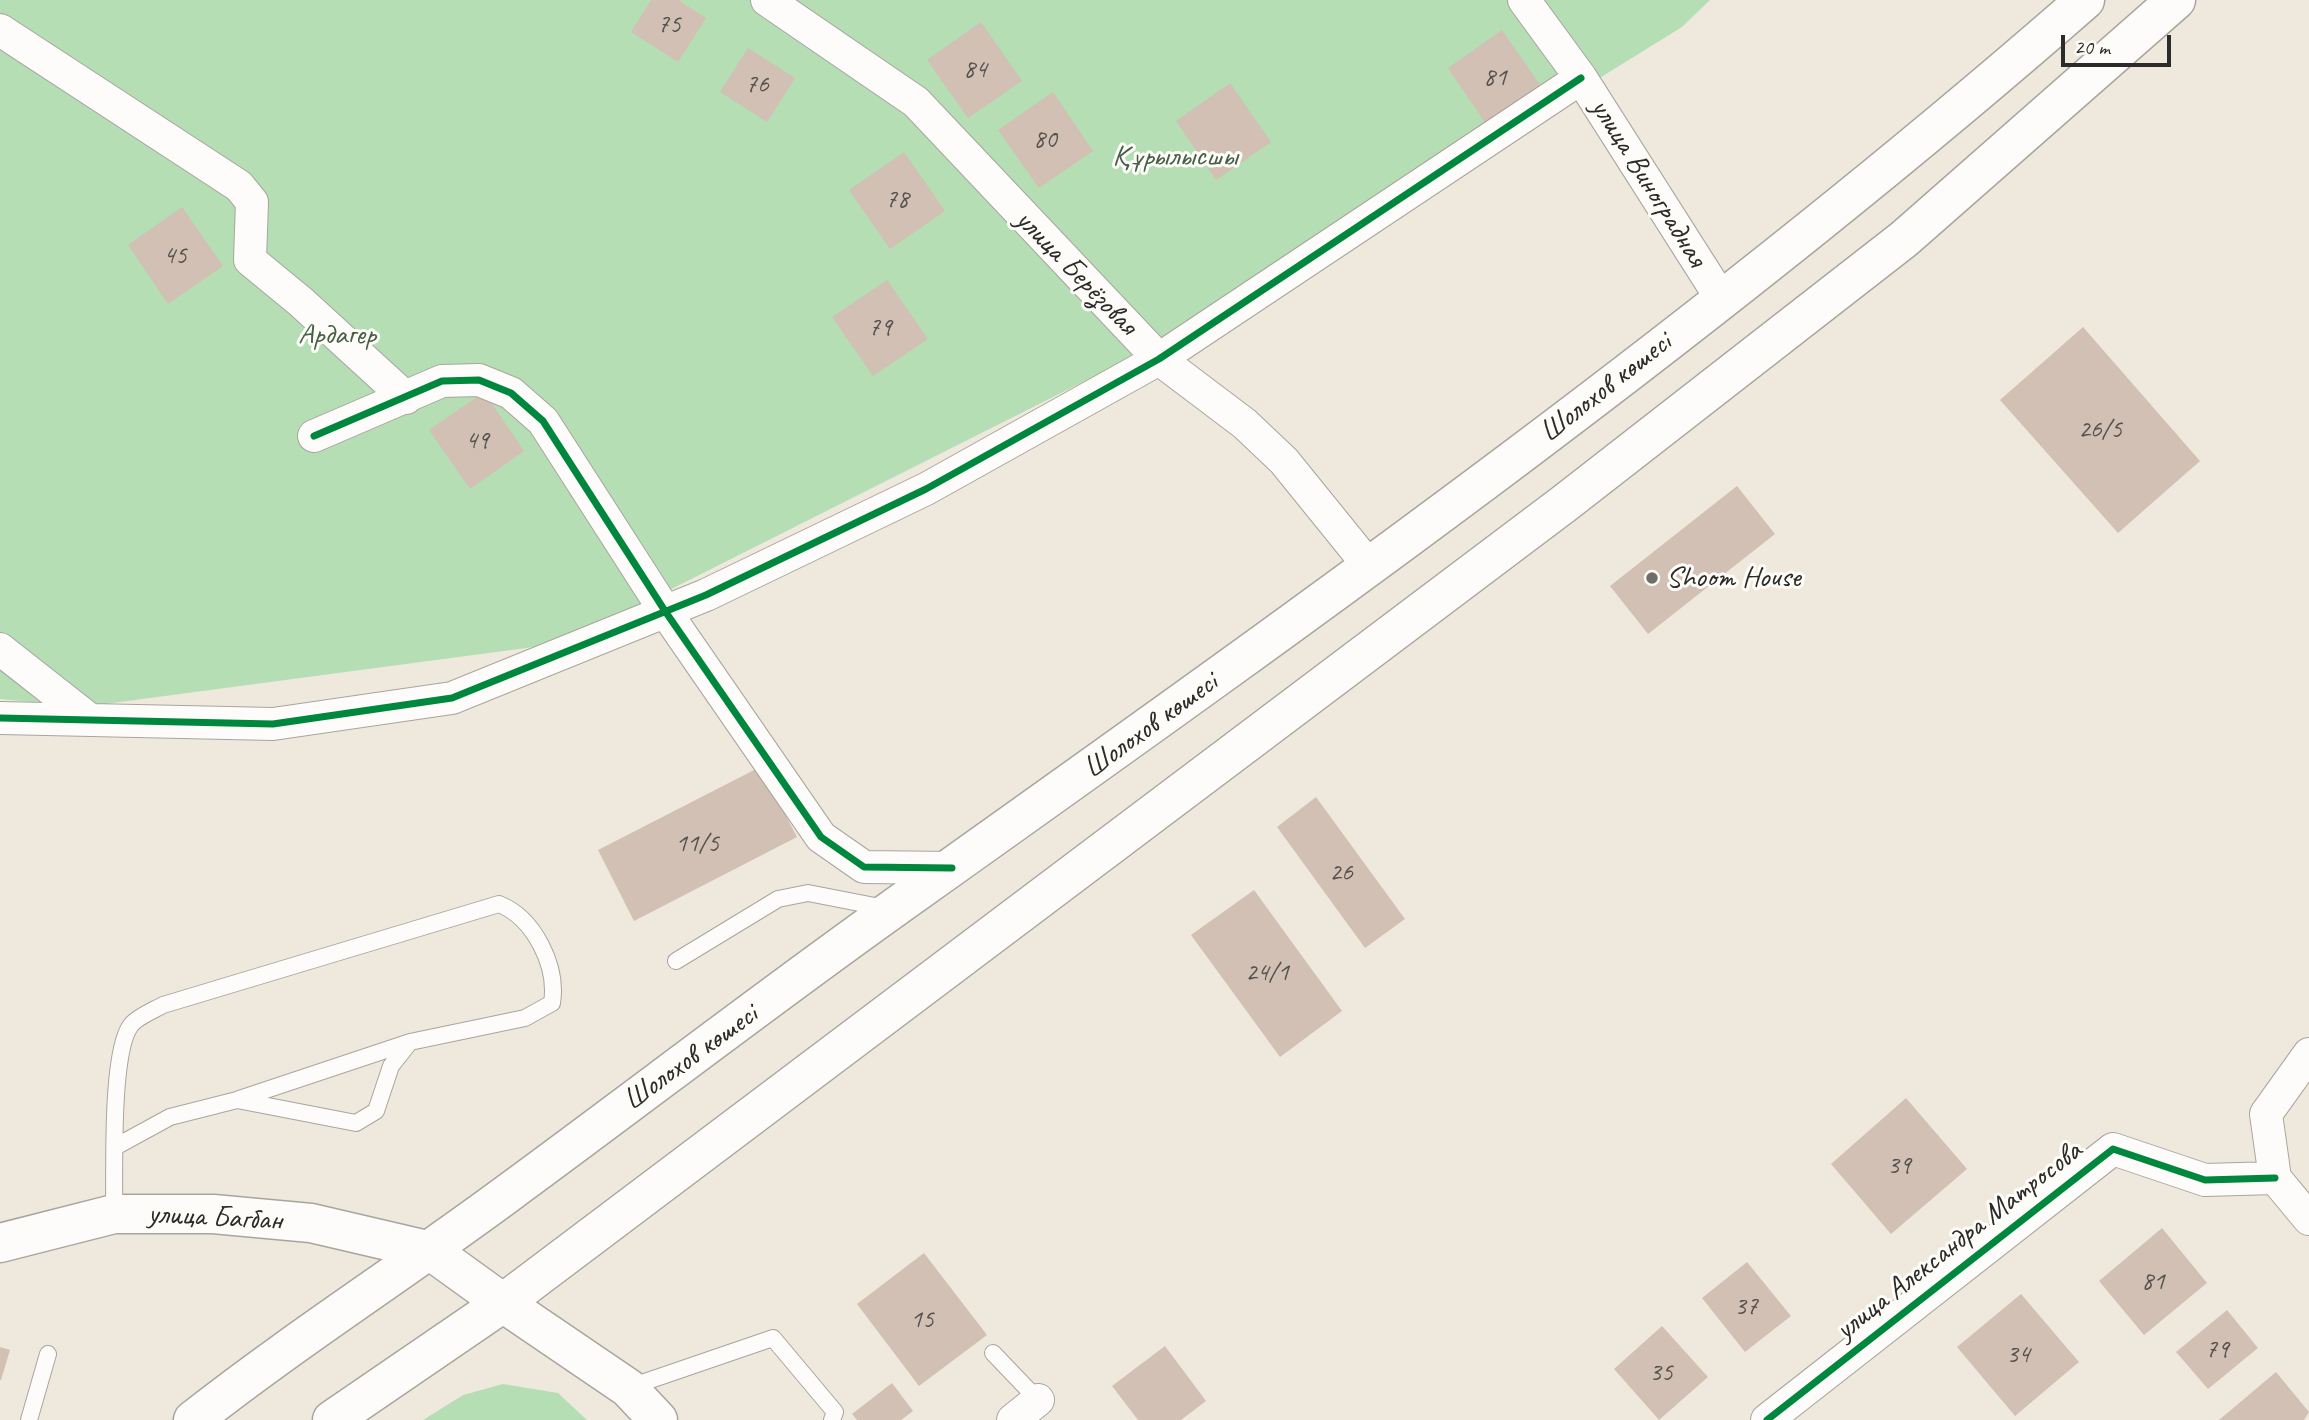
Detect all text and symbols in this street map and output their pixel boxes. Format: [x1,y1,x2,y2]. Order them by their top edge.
house number: 75 [657,9,681,41]
scale bar [2064,21,2174,65]
text: 20 m [2074,34,2110,60]
house number: 84 [963,54,987,86]
house number: 81 [1483,62,1507,94]
house number: 76 [745,69,769,101]
street label: улица Виноградная [1582,92,1714,274]
house number: 80 [1033,124,1057,156]
park label: Құрылысшы [1112,139,1238,175]
house number: 78 [885,184,909,216]
street label: улица Берёзовая [1007,203,1145,343]
house number: 45 [163,240,187,272]
house number: 79 [868,312,892,344]
park label: Ардагер [298,317,376,353]
street label: Шолохов көшесі [1533,325,1679,451]
house number: 26/5 [2078,414,2122,446]
house number: 49 [465,425,489,457]
place label: Shoom House [1666,560,1800,596]
marker: Shoom House [1644,570,1660,586]
street label: Шолохов көшесі [1077,665,1225,787]
house number: 11/5 [675,828,719,860]
house number: 26 [1329,857,1353,889]
house number: 24/1 [1245,957,1289,989]
street label: Шолохов көшесі [617,997,765,1119]
street label: улица Александра Матросова [1828,1133,2090,1349]
house number: 39 [1887,1150,1911,1182]
street label: улица Багбан [147,1197,283,1239]
house number: 81 [2141,1266,2165,1298]
house number: 37 [1734,1291,1758,1323]
house number: 15 [910,1304,934,1336]
house number: 79 [2205,1334,2229,1366]
house number: 34 [2006,1339,2030,1371]
house number: 35 [1649,1357,1673,1389]

